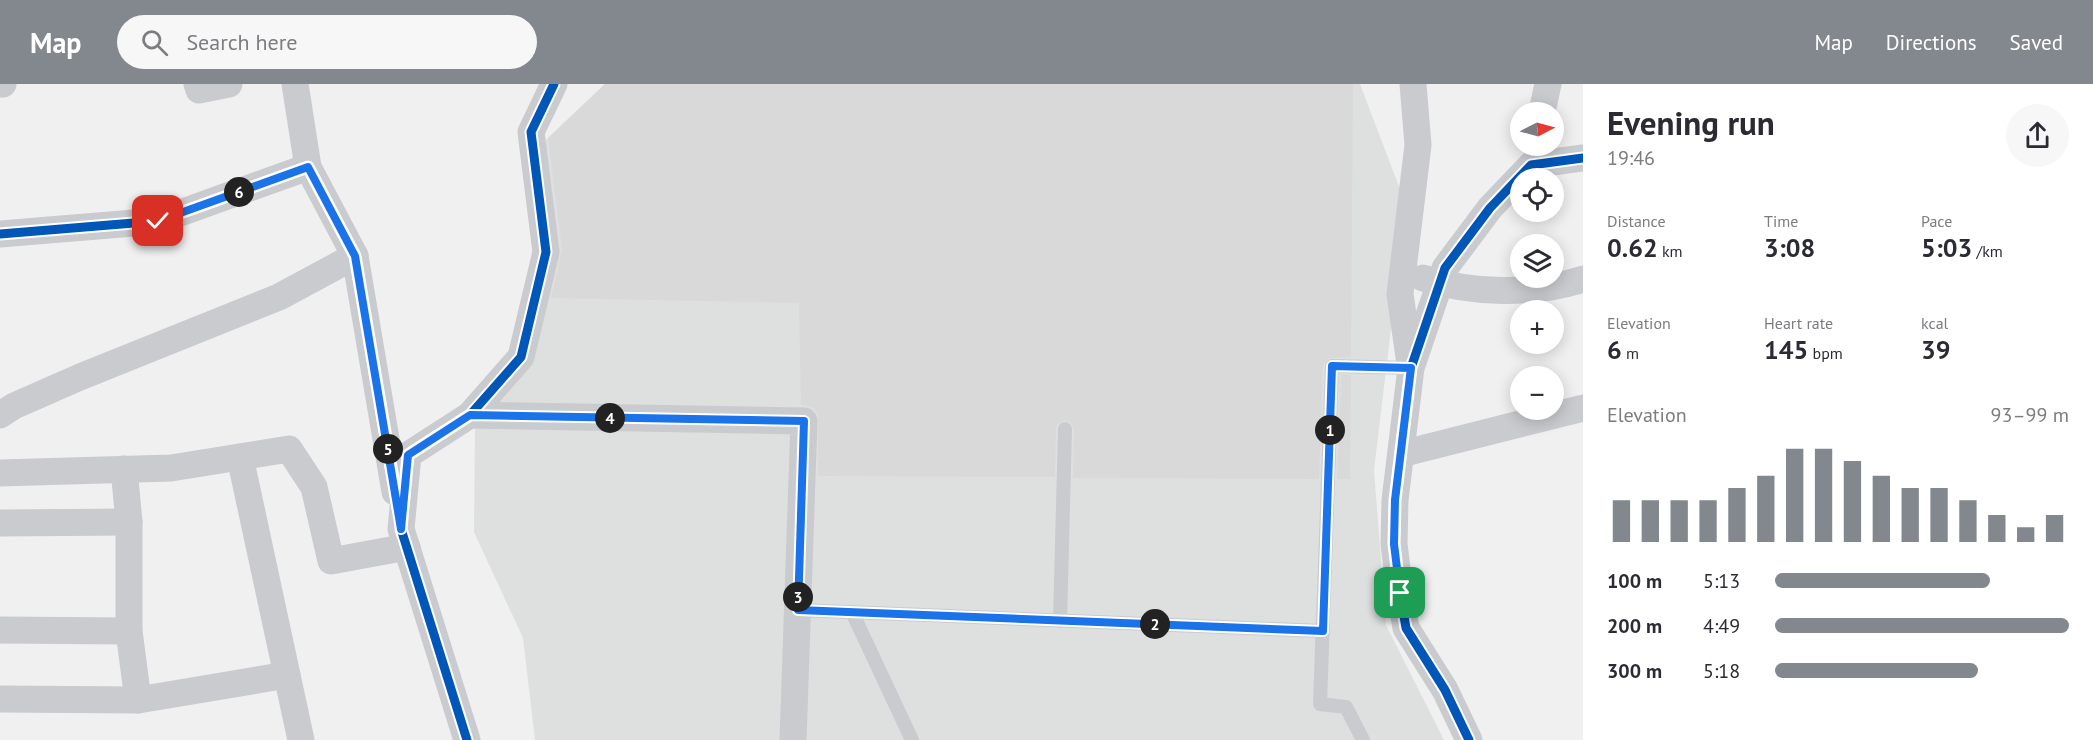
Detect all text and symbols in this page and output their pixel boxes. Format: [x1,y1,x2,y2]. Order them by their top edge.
search box [117,15,537,69]
text: Map [30,24,81,61]
icon: search [138,26,171,59]
text: Search here [186,28,297,56]
text: Map [1814,29,1853,56]
text: Directions [1886,29,1977,56]
text: Saved [2010,29,2063,56]
text: Evening run [1607,101,1775,144]
north arrow [1510,102,1564,156]
map controls [1510,102,1564,420]
button: share [2006,104,2069,167]
text: 19:46 [1607,145,1655,171]
button: locate [1510,168,1564,222]
pin: 6 [224,177,254,207]
text: 6 [234,182,244,202]
pin [132,195,183,246]
icon: check [141,204,174,237]
text: Distance [1607,211,1666,231]
text: Time [1764,211,1798,231]
text: Pace [1921,211,1952,231]
text: 0.62 [1607,231,1658,264]
text: 3:08 [1764,231,1815,264]
text: 5:03 [1921,231,1972,264]
button: layers [1510,234,1564,288]
text: km [1658,241,1683,261]
text: /km [1972,241,2003,261]
button: + [1510,300,1564,354]
text: Elevation [1607,313,1671,333]
text: Heart rate [1764,313,1833,333]
text: kcal [1921,313,1948,333]
text: 6 [1607,333,1622,366]
text: 145 [1764,333,1808,366]
text: 39 [1921,333,1950,366]
text: m [1622,343,1639,363]
text: bpm [1808,343,1843,363]
button: − [1510,366,1564,420]
text: Elevation [1607,402,1687,428]
text: 93–99 m [1991,402,2069,428]
pin: 4 [595,403,625,433]
text: 4 [605,408,615,428]
pin: 1 [1315,415,1345,445]
text: 1 [1325,420,1335,440]
pin: 5 [373,434,403,464]
text: 5 [383,439,393,459]
pin [1374,567,1425,618]
text: 100 m [1607,568,1662,594]
text: 5:13 [1703,568,1740,594]
icon: arrive [1383,576,1416,609]
pin: 3 [783,582,813,612]
text: 3 [793,587,803,607]
pin: 2 [1140,609,1170,639]
text: 200 m [1607,613,1662,639]
text: 4:49 [1703,613,1740,639]
text: 2 [1150,614,1160,634]
text: 300 m [1607,658,1662,684]
text: 5:18 [1703,658,1740,684]

